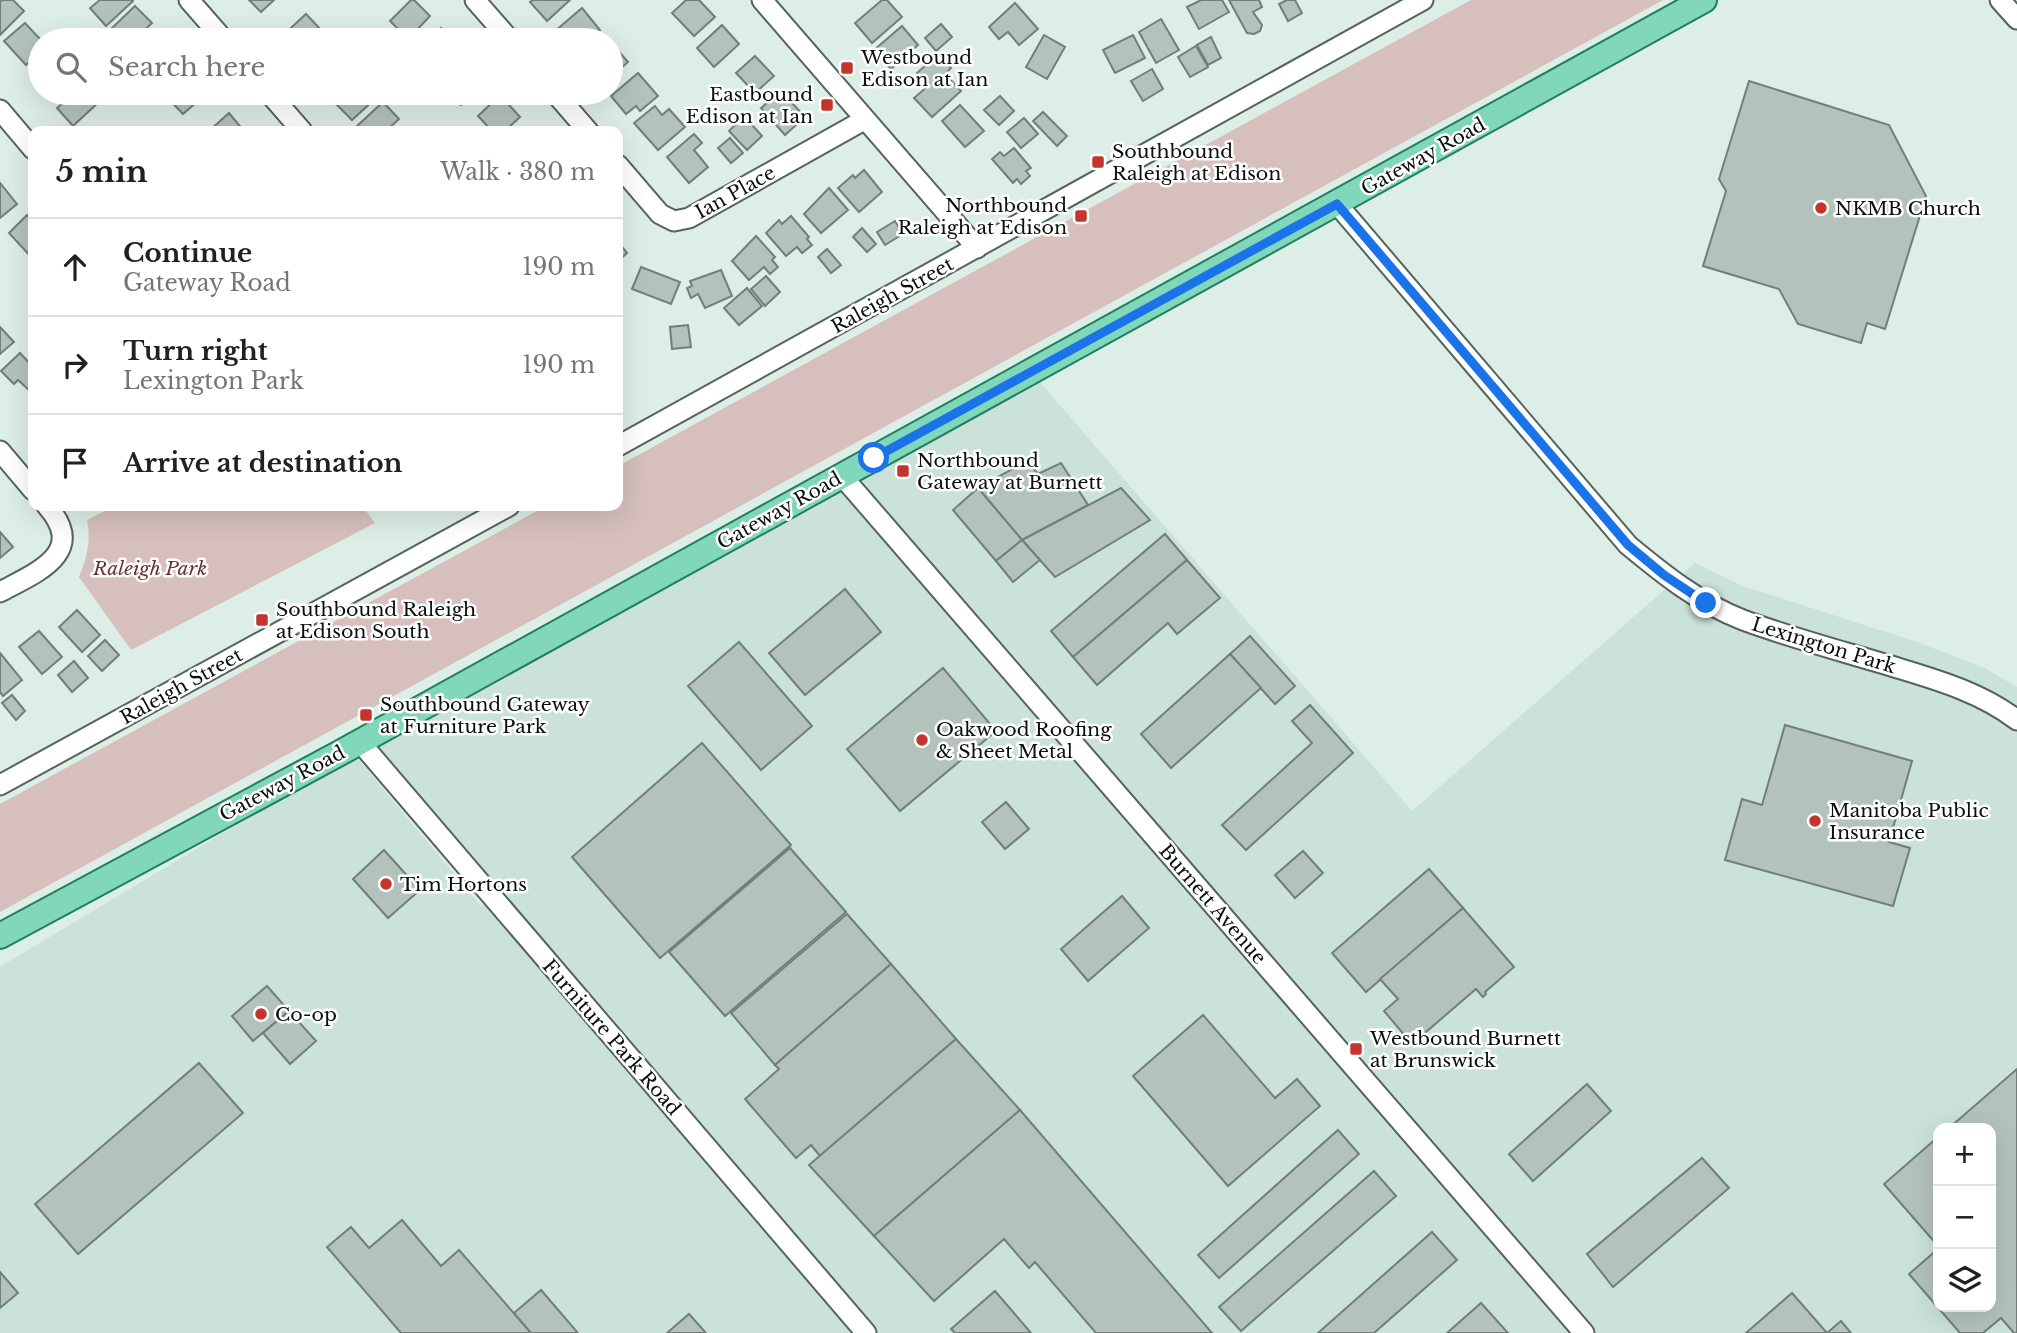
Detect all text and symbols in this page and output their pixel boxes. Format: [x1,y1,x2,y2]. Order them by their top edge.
search box [28,28,623,105]
place label: Westbound Edison at Ian [860,46,988,91]
icon: search [52,48,90,86]
text: Search here [108,51,265,83]
marker: Westbound Edison at Ian [839,60,855,76]
place label: Eastbound Edison at Ian [686,83,813,128]
marker: Eastbound Edison at Ian [819,97,835,113]
street label: Gateway Road [1357,113,1490,200]
place label: Southbound Raleigh at Edison [1112,140,1281,185]
text: 5 min [56,153,148,190]
marker: Southbound Raleigh at Edison [1090,154,1106,170]
text: Walk · 380 m [440,158,595,186]
street label: Ian Place [691,161,779,224]
place label: Northbound Raleigh at Edison [898,194,1067,239]
place label: NKMB Church [1835,197,1981,220]
marker: NKMB Church [1813,200,1829,216]
marker: Northbound Raleigh at Edison [1073,208,1089,224]
text: Continue [123,237,252,269]
icon: ahead [56,248,94,286]
street label: Raleigh Street [827,252,958,338]
text: 190 m [522,253,595,281]
text: Gateway Road [123,269,291,297]
text: Turn right [123,335,268,367]
icon: right [56,346,94,384]
text: 190 m [522,351,595,379]
text: Lexington Park [123,367,304,395]
route start [858,442,889,473]
icon: arrive [56,444,94,482]
text: Arrive at destination [123,447,403,479]
place label: Northbound Gateway at Burnett [917,449,1104,494]
marker: Northbound Gateway at Burnett [895,463,911,479]
street label: Gateway Road [713,467,846,554]
park label: Raleigh Park [92,557,207,580]
route end [1690,587,1721,618]
place label: Southbound Raleigh at Edison South [276,598,476,643]
marker: Southbound Raleigh at Edison South [254,612,270,628]
street label: Lexington Park [1749,613,1899,678]
street label: Raleigh Street [116,643,247,729]
place label: Southbound Gateway at Furniture Park [380,693,590,738]
marker: Southbound Gateway at Furniture Park [358,707,374,723]
place label: Oakwood Roofing & Sheet Metal [936,718,1112,763]
marker: Oakwood Roofing & Sheet Metal [914,732,930,748]
street label: Gateway Road [216,741,349,826]
place label: Manitoba Public Insurance [1829,799,1989,844]
marker: Manitoba Public Insurance [1807,813,1823,829]
street label: Burnett Avenue [1154,840,1271,969]
place label: Tim Hortons [400,873,527,896]
marker: Tim Hortons [378,876,394,892]
street label: Furniture Park Road [538,955,686,1120]
place label: Co-op [275,1003,337,1026]
marker: Co-op [253,1006,269,1022]
place label: Westbound Burnett at Brunswick [1369,1027,1562,1072]
marker: Westbound Burnett at Brunswick [1348,1041,1364,1057]
map controls [1933,1123,1996,1312]
button: + [1933,1123,1996,1186]
button: − [1933,1186,1996,1249]
button: layers [1933,1249,1996,1312]

